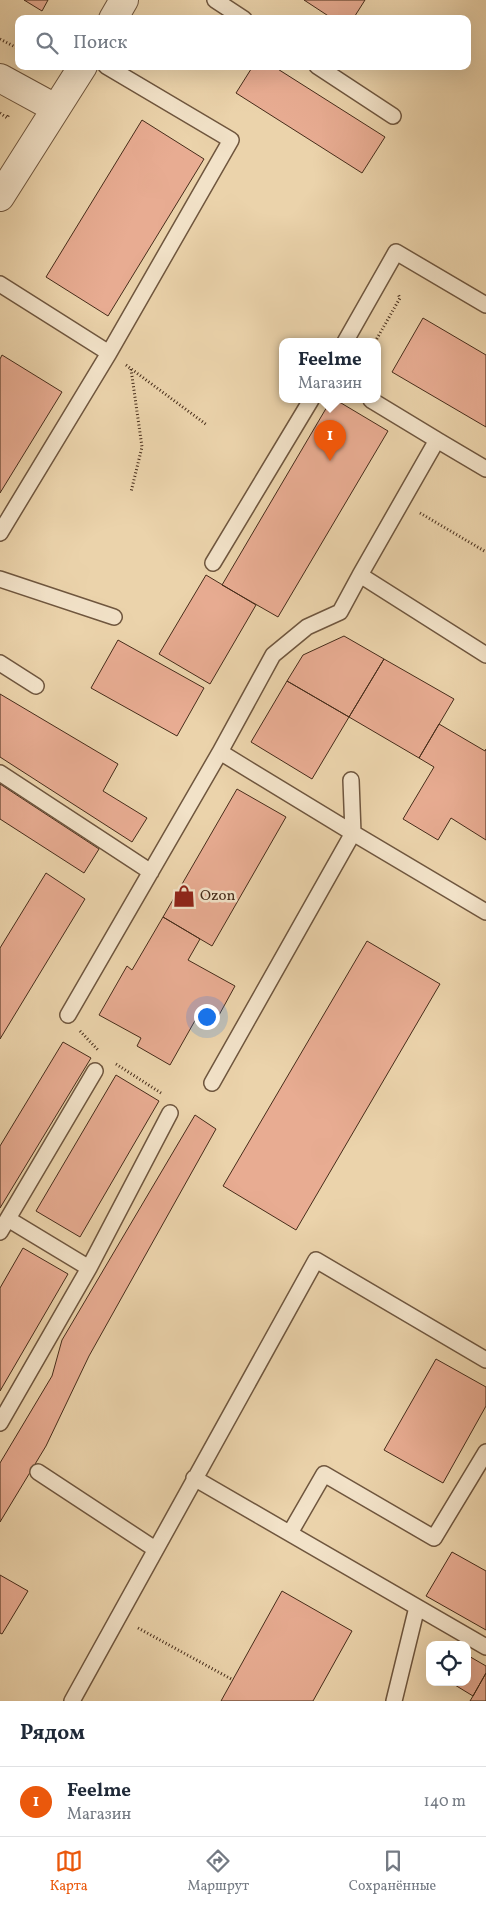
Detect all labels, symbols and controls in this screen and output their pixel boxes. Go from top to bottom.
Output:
search box [15,15,471,70]
icon: search [33,29,61,57]
text: Поиск [73,30,127,56]
popup [279,338,381,403]
text: Feelme [298,347,362,373]
text: Магазин [298,373,362,395]
pin: 1 [314,420,346,461]
shop icon: Ozon [171,883,197,909]
place label: Ozon [200,886,235,907]
your location [194,1004,220,1030]
map controls [426,1641,471,1686]
button: locate [426,1641,471,1686]
text: Рядом [20,1719,85,1748]
text: Feelme [67,1778,131,1804]
text: 1 [33,1791,39,1813]
text: 140 m [424,1791,466,1813]
text: Магазин [67,1804,131,1826]
tab: Карта [50,1847,88,1896]
tab: Маршрут [187,1847,249,1896]
tab: Сохранённые [349,1847,436,1896]

